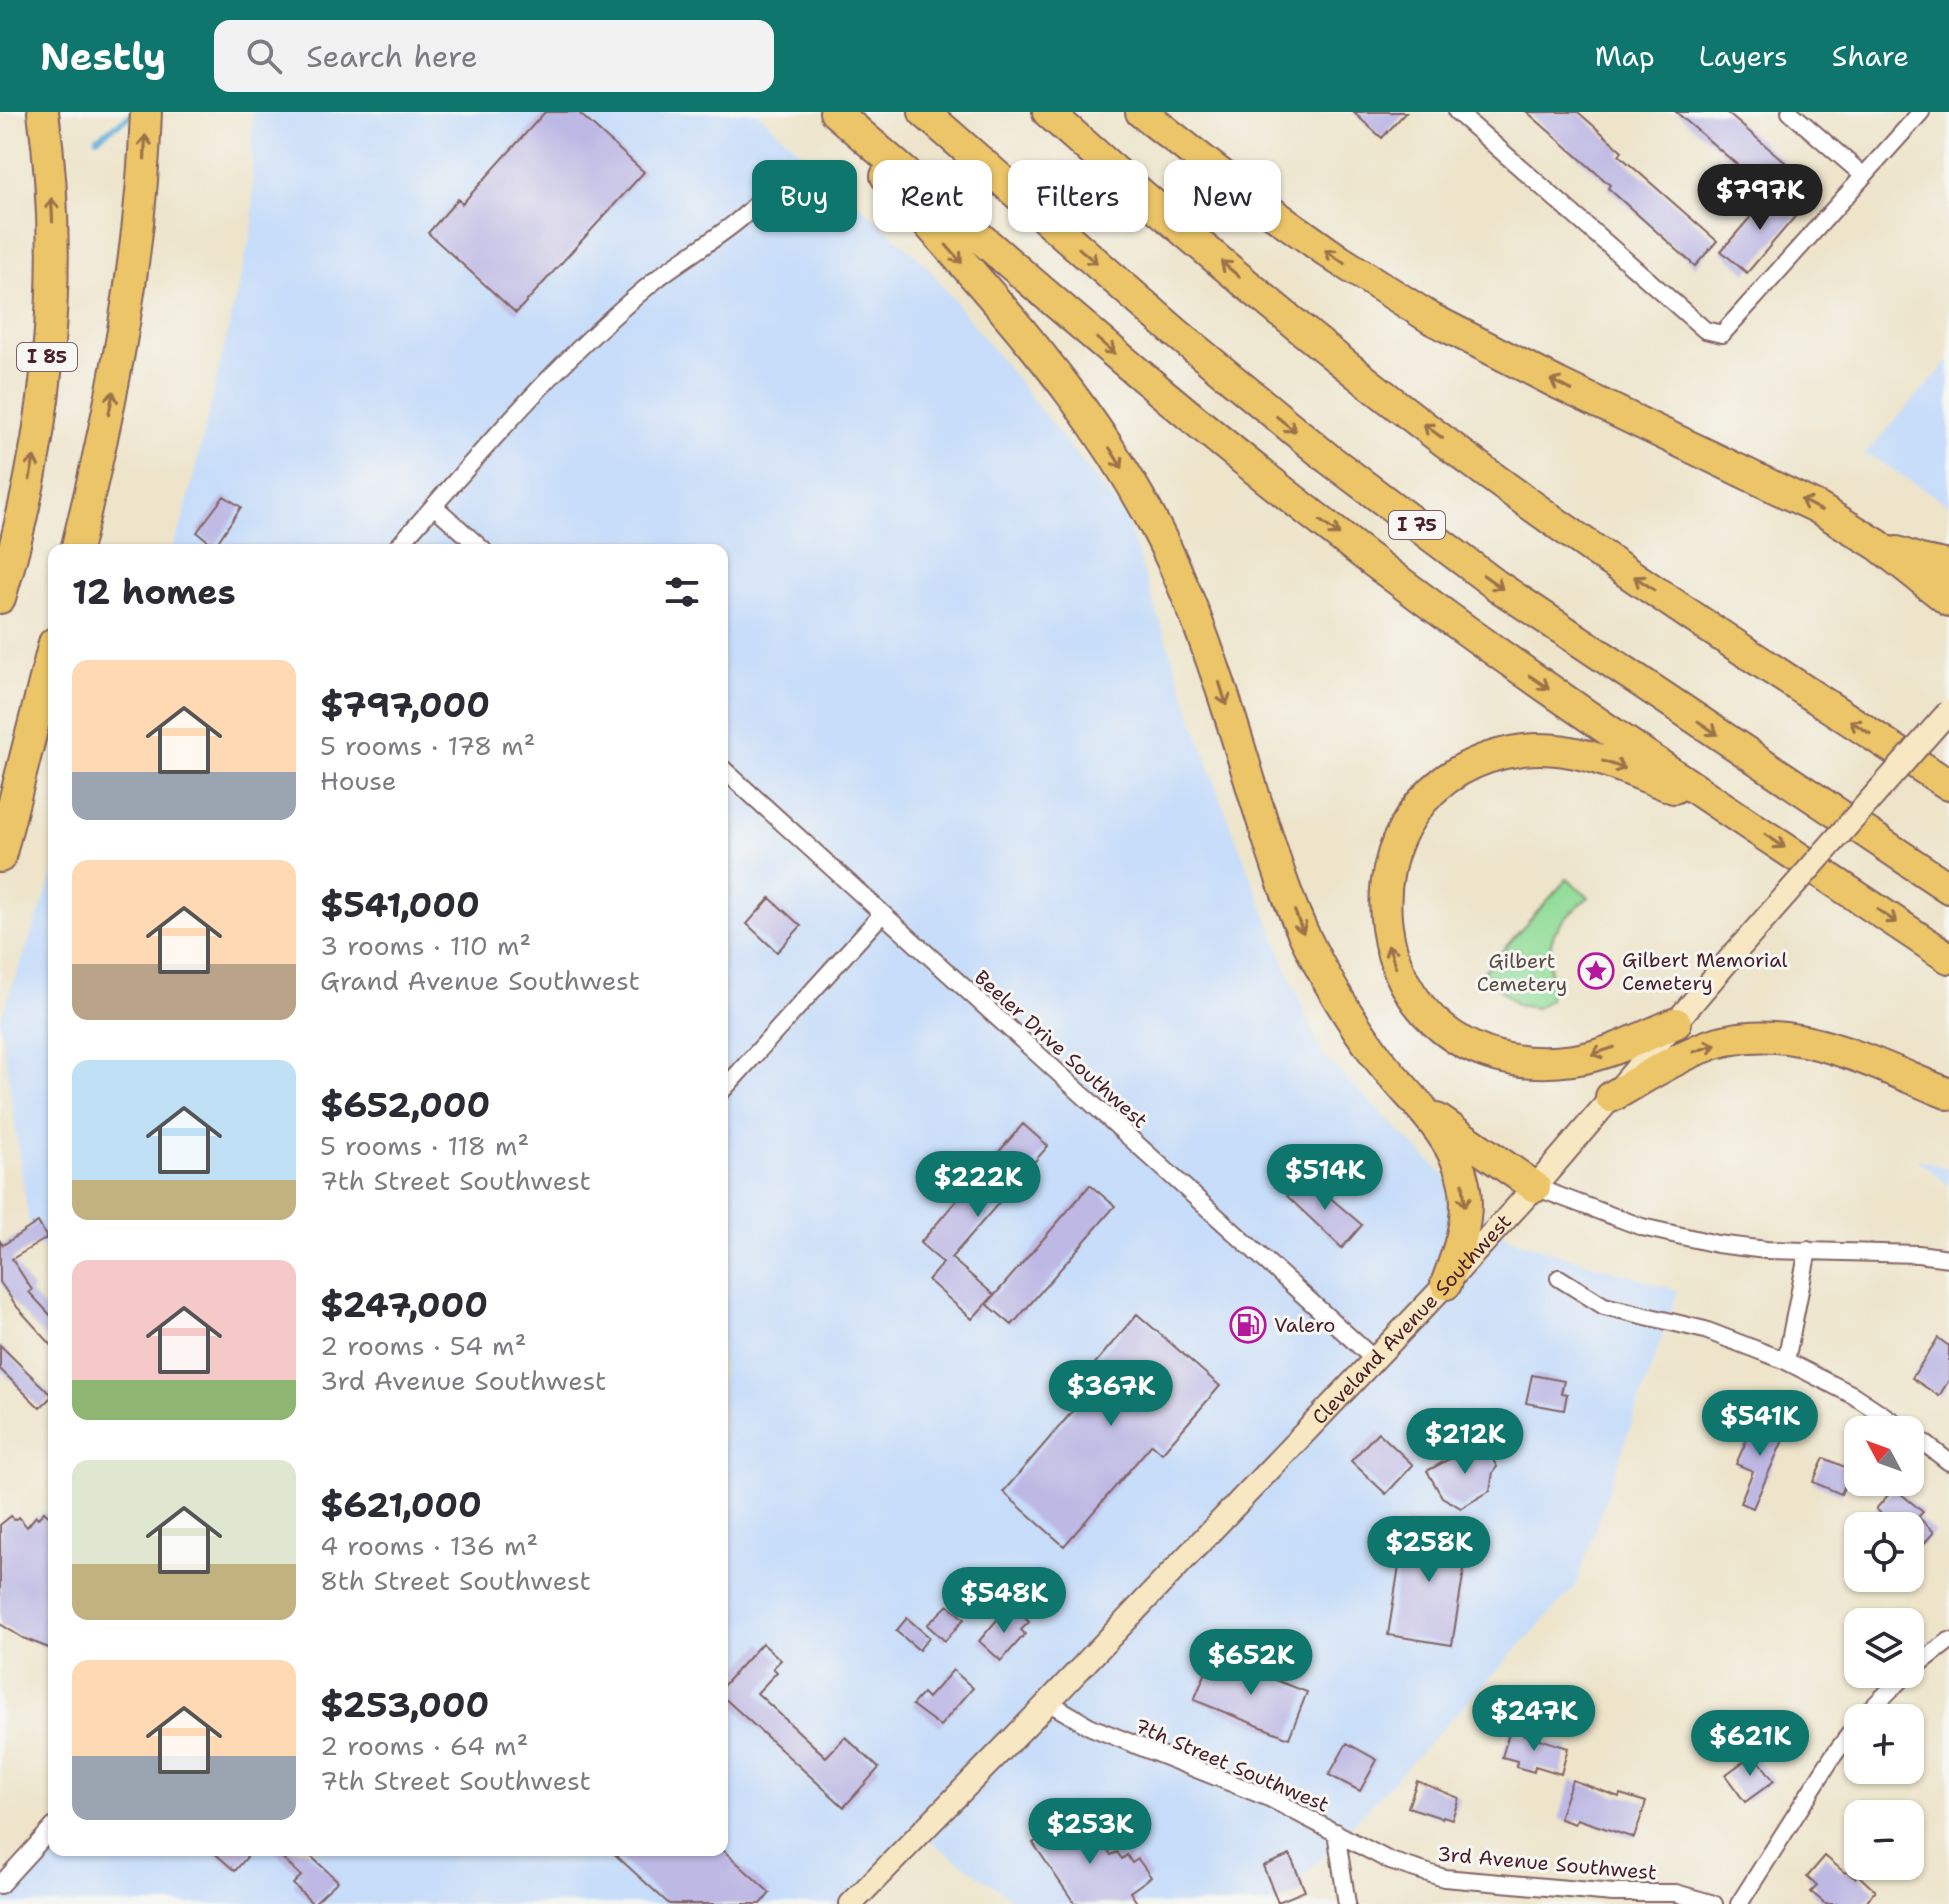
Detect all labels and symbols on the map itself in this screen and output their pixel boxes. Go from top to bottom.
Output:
one-way arrow [138,134,153,161]
pin: $797K [1704,164,1816,232]
one-way arrow [44,197,59,224]
one-way arrow [945,244,963,264]
one-way arrow [1077,247,1097,265]
one-way arrow [1325,249,1347,265]
one-way arrow [1220,260,1240,278]
one-way arrow [1095,337,1116,355]
road number: I 85 [17,343,77,371]
one-way arrow [1550,377,1574,392]
one-way arrow [104,390,119,416]
one-way arrow [1275,416,1296,433]
one-way arrow [1423,422,1444,440]
one-way arrow [1108,446,1124,469]
one-way arrow [26,456,41,482]
one-way arrow [1800,496,1823,512]
road number: I 75 [1389,511,1445,539]
one-way arrow [1318,519,1340,536]
one-way arrow [1481,574,1503,590]
one-way arrow [1633,574,1656,590]
one-way arrow [1528,673,1550,690]
one-way arrow [1216,680,1231,706]
one-way arrow [1850,718,1872,735]
one-way arrow [1696,720,1718,736]
one-way arrow [1602,759,1627,774]
one-way arrow [1764,833,1786,849]
one-way arrow [1875,908,1897,924]
one-way arrow [1293,909,1307,934]
one-way arrow [1384,944,1399,969]
place label: Gilbert Memorial Cemetery [1622,947,1788,996]
park label: Gilbert Cemetery [1477,948,1567,997]
place icon: Gilbert Memorial Cemetery [1577,952,1615,990]
street label: Beeler Drive Southwest [969,964,1153,1134]
one-way arrow [1692,1040,1716,1054]
one-way arrow [1591,1045,1616,1060]
pin: $514K [1269,1144,1381,1212]
pin: $222K [922,1151,1034,1219]
one-way arrow [1457,1181,1472,1208]
street label: Cleveland Avenue Southwest [1306,1209,1517,1430]
fuel station icon: Valero [1229,1306,1267,1344]
place label: Valero [1274,1312,1335,1338]
pin: $367K [1055,1360,1167,1428]
pin: $541K [1704,1390,1816,1458]
pin: $212K [1409,1408,1521,1476]
north arrow [1844,1416,1924,1496]
pin: $258K [1373,1516,1485,1584]
pin: $548K [948,1567,1060,1635]
pin: $652K [1195,1629,1307,1697]
pin: $247K [1478,1685,1590,1753]
pin: $621K [1694,1710,1806,1778]
street label: 7th Street Southwest [1131,1712,1333,1818]
pin: $253K [1034,1798,1146,1866]
street label: 3rd Avenue Southwest [1436,1840,1658,1886]

